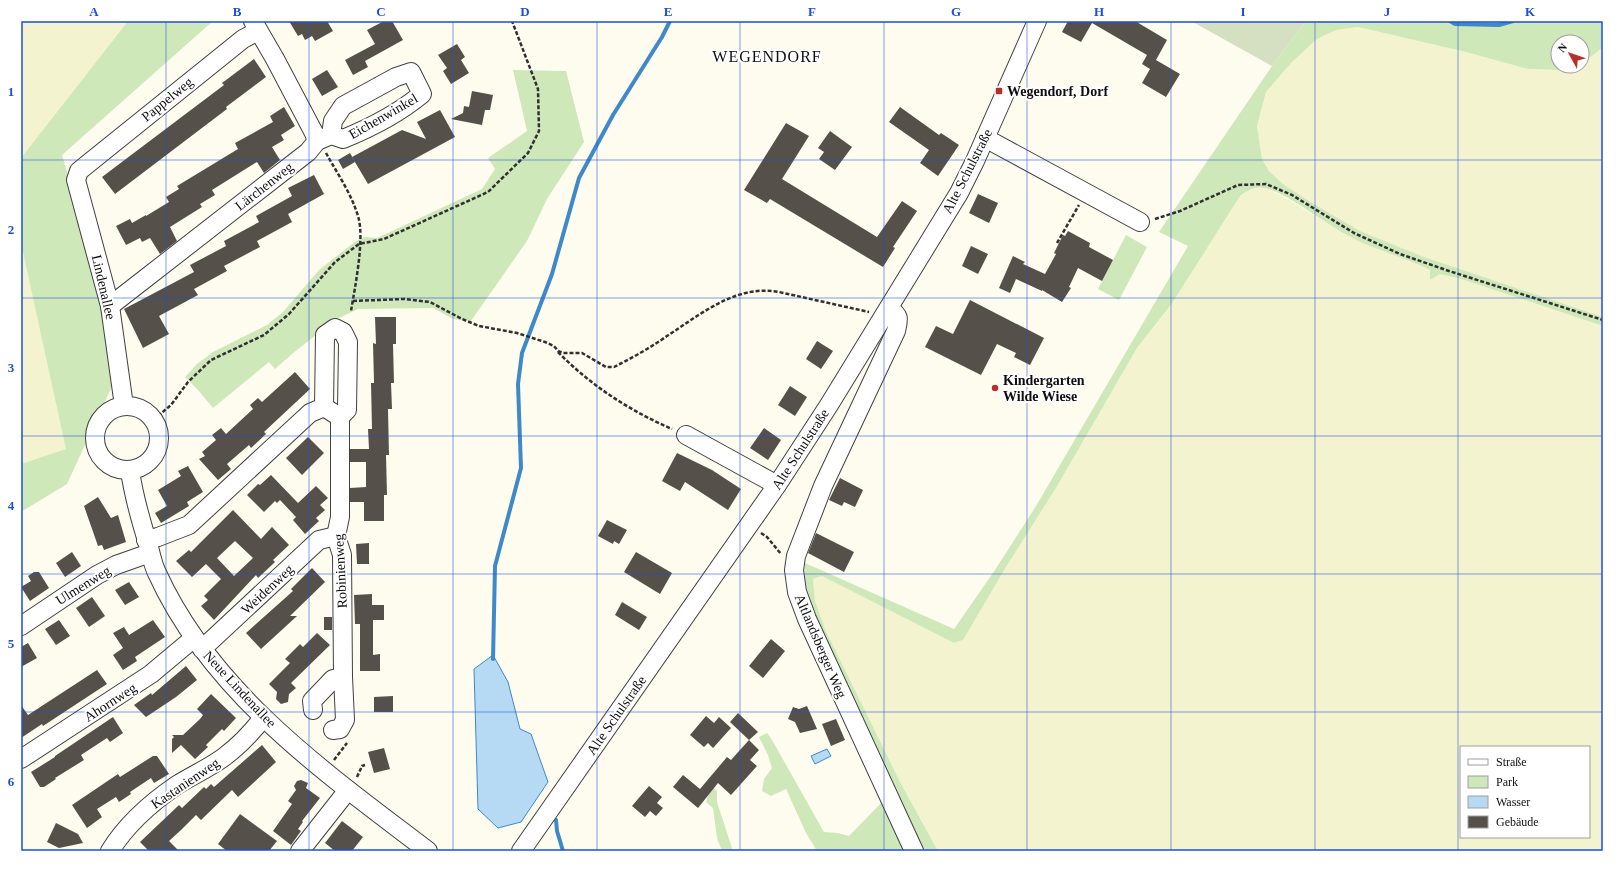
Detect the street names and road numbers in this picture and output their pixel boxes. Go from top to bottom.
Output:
street label: Pappelweg [139,74,196,125]
street label: Eichenwinkel [346,91,420,142]
street label: Alte Schulstraße [940,126,995,216]
street label: Lärchenweg [232,159,296,214]
street label: Lindenallee [89,253,118,321]
street label: Alte Schulstraße [769,406,832,492]
street label: Robinienweg [331,533,350,609]
street label: Weidenweg [238,561,296,617]
street label: Ulmenweg [53,563,113,608]
street label: Altlandsberger Weg [792,592,849,700]
street label: Neue Lindenallee [200,648,279,731]
street label: Alte Schulstraße [584,673,649,758]
street label: Ahornweg [81,680,139,725]
street label: Kastanienweg [148,755,222,812]

